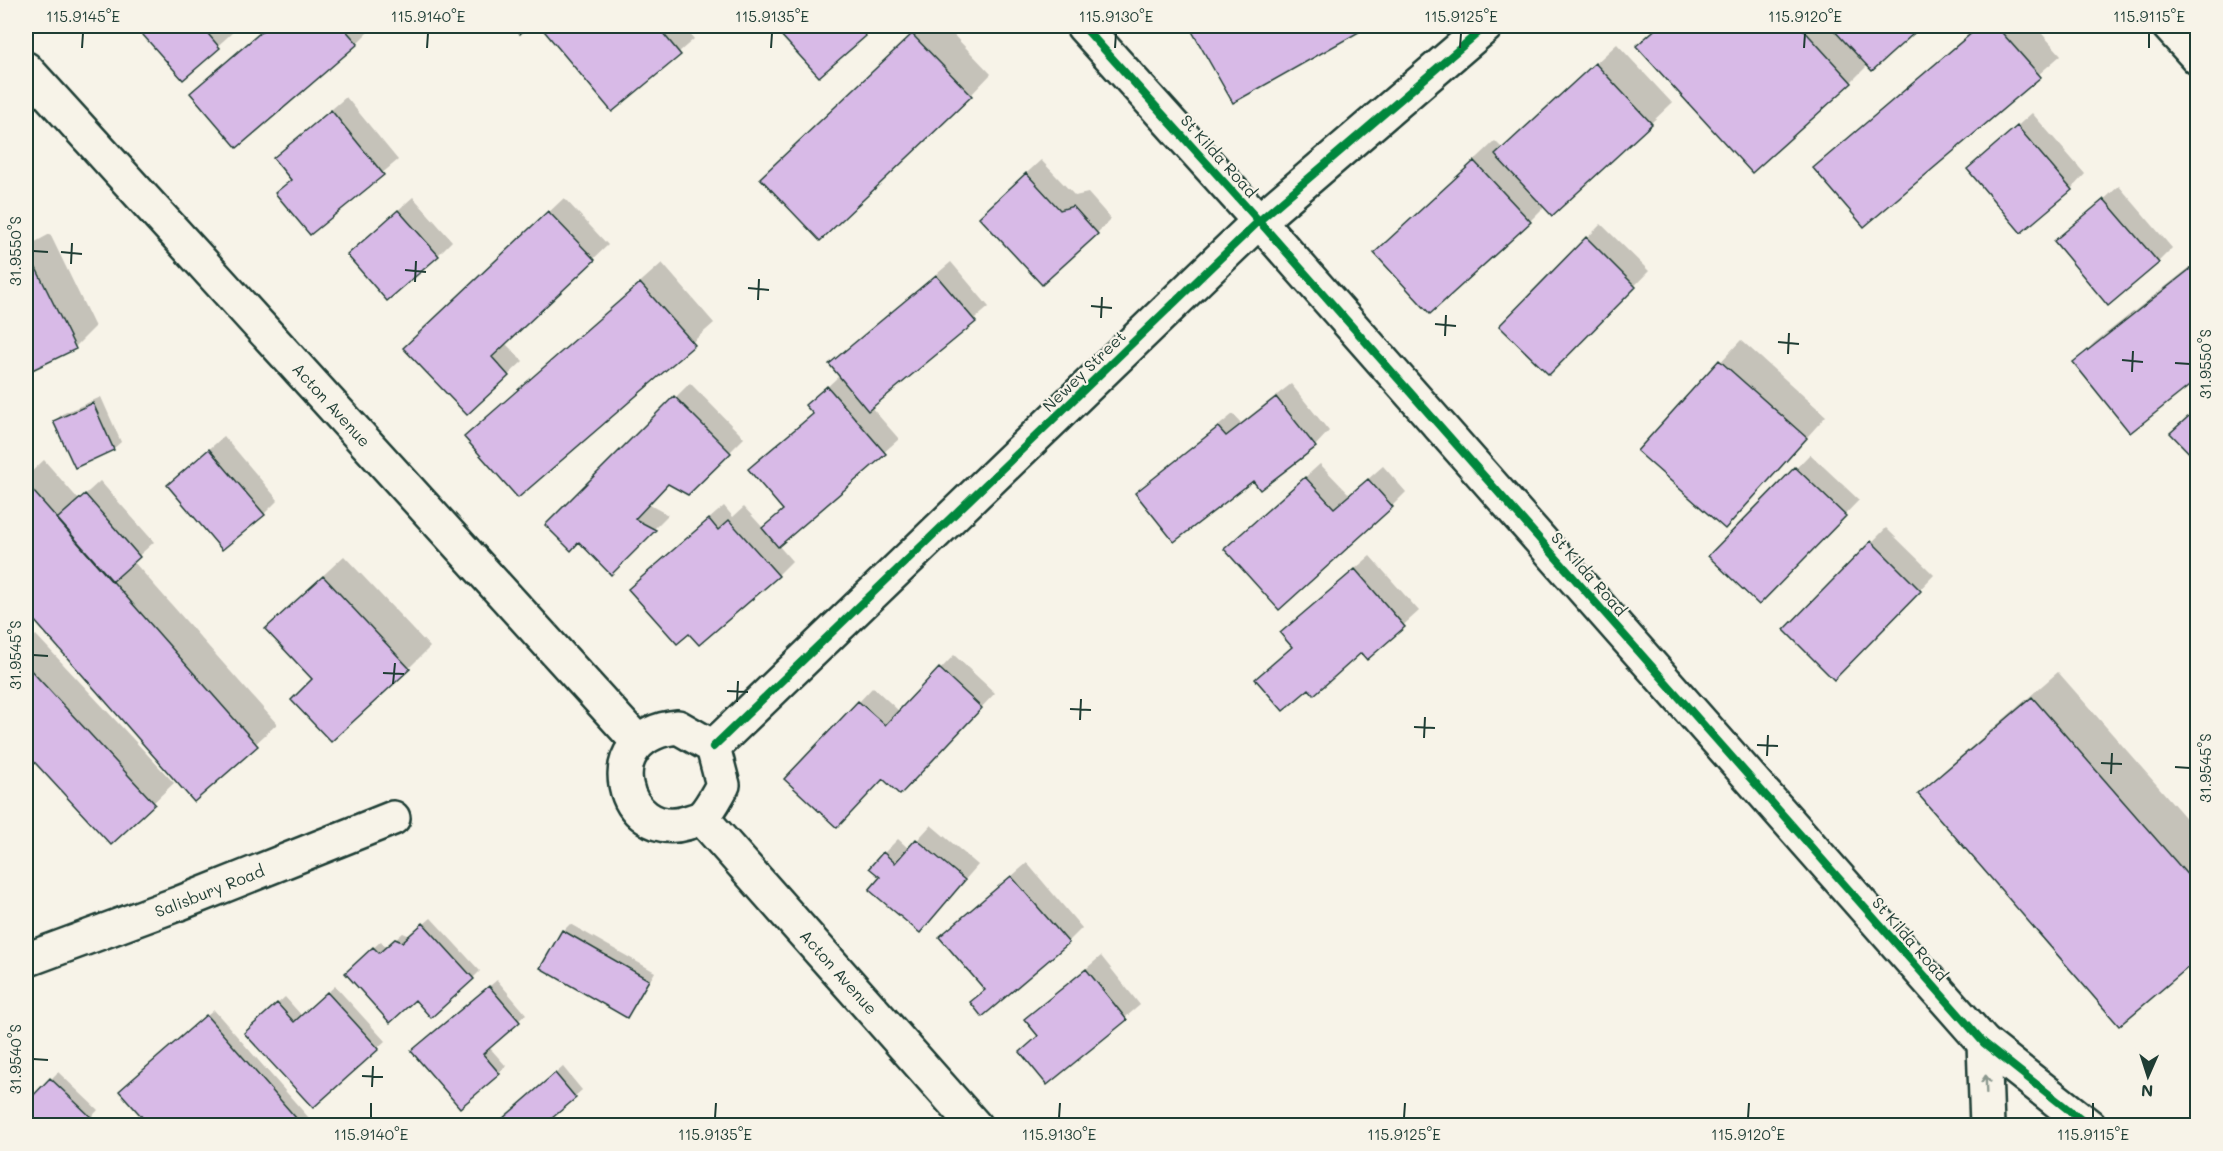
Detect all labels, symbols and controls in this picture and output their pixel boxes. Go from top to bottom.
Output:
text: 115.9145°E [46,6,120,26]
text: 115.9140°E [391,6,466,26]
text: 115.9135°E [735,6,809,26]
text: 115.9130°E [1079,6,1154,26]
text: 115.9125°E [1424,6,1498,26]
text: 115.9120°E [1768,6,1842,26]
text: 115.9115°E [2113,6,2185,26]
street label: St Kilda Road [1176,110,1262,202]
text: 31.9550°S [5,216,25,286]
street label: Newey Street [1037,325,1130,416]
text: 31.9550°S [2195,329,2215,399]
street label: Acton Avenue [288,358,375,451]
street label: St Kilda Road [1547,527,1632,620]
text: 31.9545°S [5,620,25,690]
text: 31.9545°S [2195,733,2215,803]
street label: Salisbury Road [152,859,267,921]
street label: St Kilda Road [1868,892,1953,985]
street label: Acton Avenue [796,925,882,1019]
text: 31.9540°S [5,1024,25,1094]
north arrow [2118,1046,2178,1106]
one-way arrow [1980,1075,1991,1095]
text: N [2141,1081,2154,1102]
text: 115.9140°E [334,1124,409,1144]
text: 115.9135°E [678,1124,752,1144]
text: 115.9130°E [1022,1124,1097,1144]
text: 115.9125°E [1367,1124,1441,1144]
text: 115.9120°E [1711,1124,1785,1144]
text: 115.9115°E [2057,1124,2129,1144]

